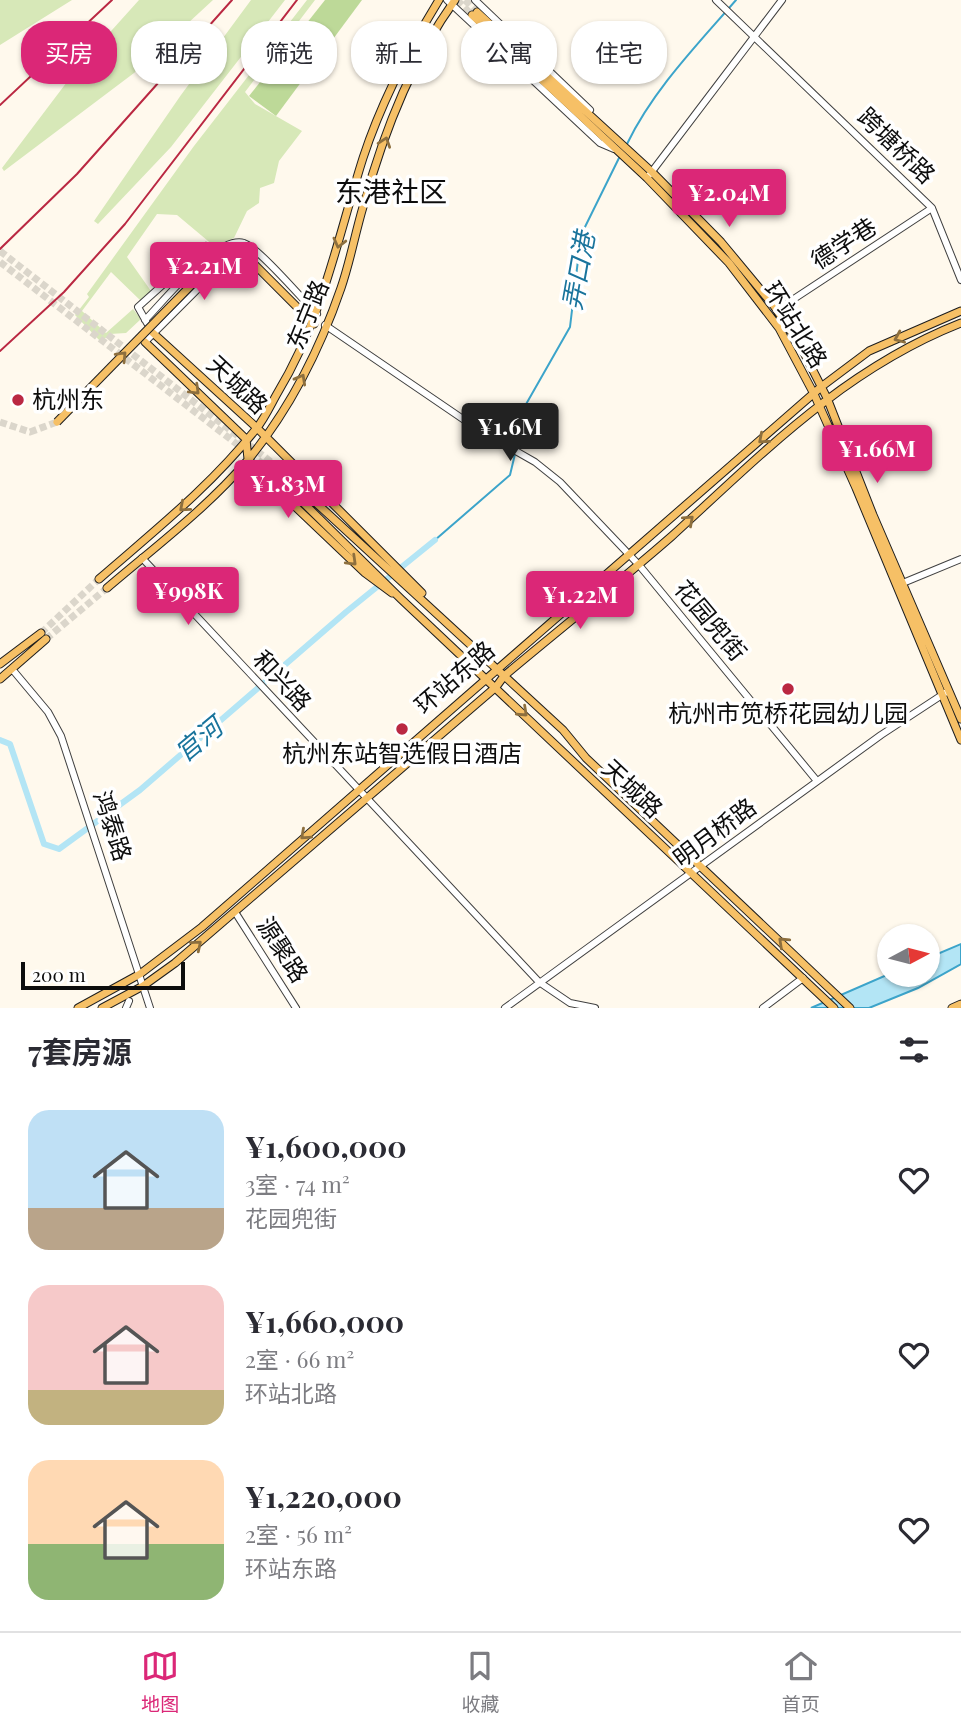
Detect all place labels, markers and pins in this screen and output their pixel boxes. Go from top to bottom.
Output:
pin: ¥2.04M [672,170,786,229]
pin: ¥2.21M [147,243,261,302]
place label: 杭州东 [32,382,104,414]
marker: 杭州东 [10,392,26,408]
pin: ¥1.6M [461,404,559,463]
pin: ¥1.66M [820,426,934,485]
pin: ¥1.83M [231,461,345,520]
pin: ¥998K [139,568,237,627]
pin: ¥1.22M [523,572,637,631]
marker: 杭州市笕桥花园幼儿园 [780,681,796,697]
place label: 杭州市笕桥花园幼儿园 [668,696,908,728]
marker: 杭州东站智选假日酒店 [394,721,410,737]
place label: 杭州东站智选假日酒店 [282,736,522,768]

